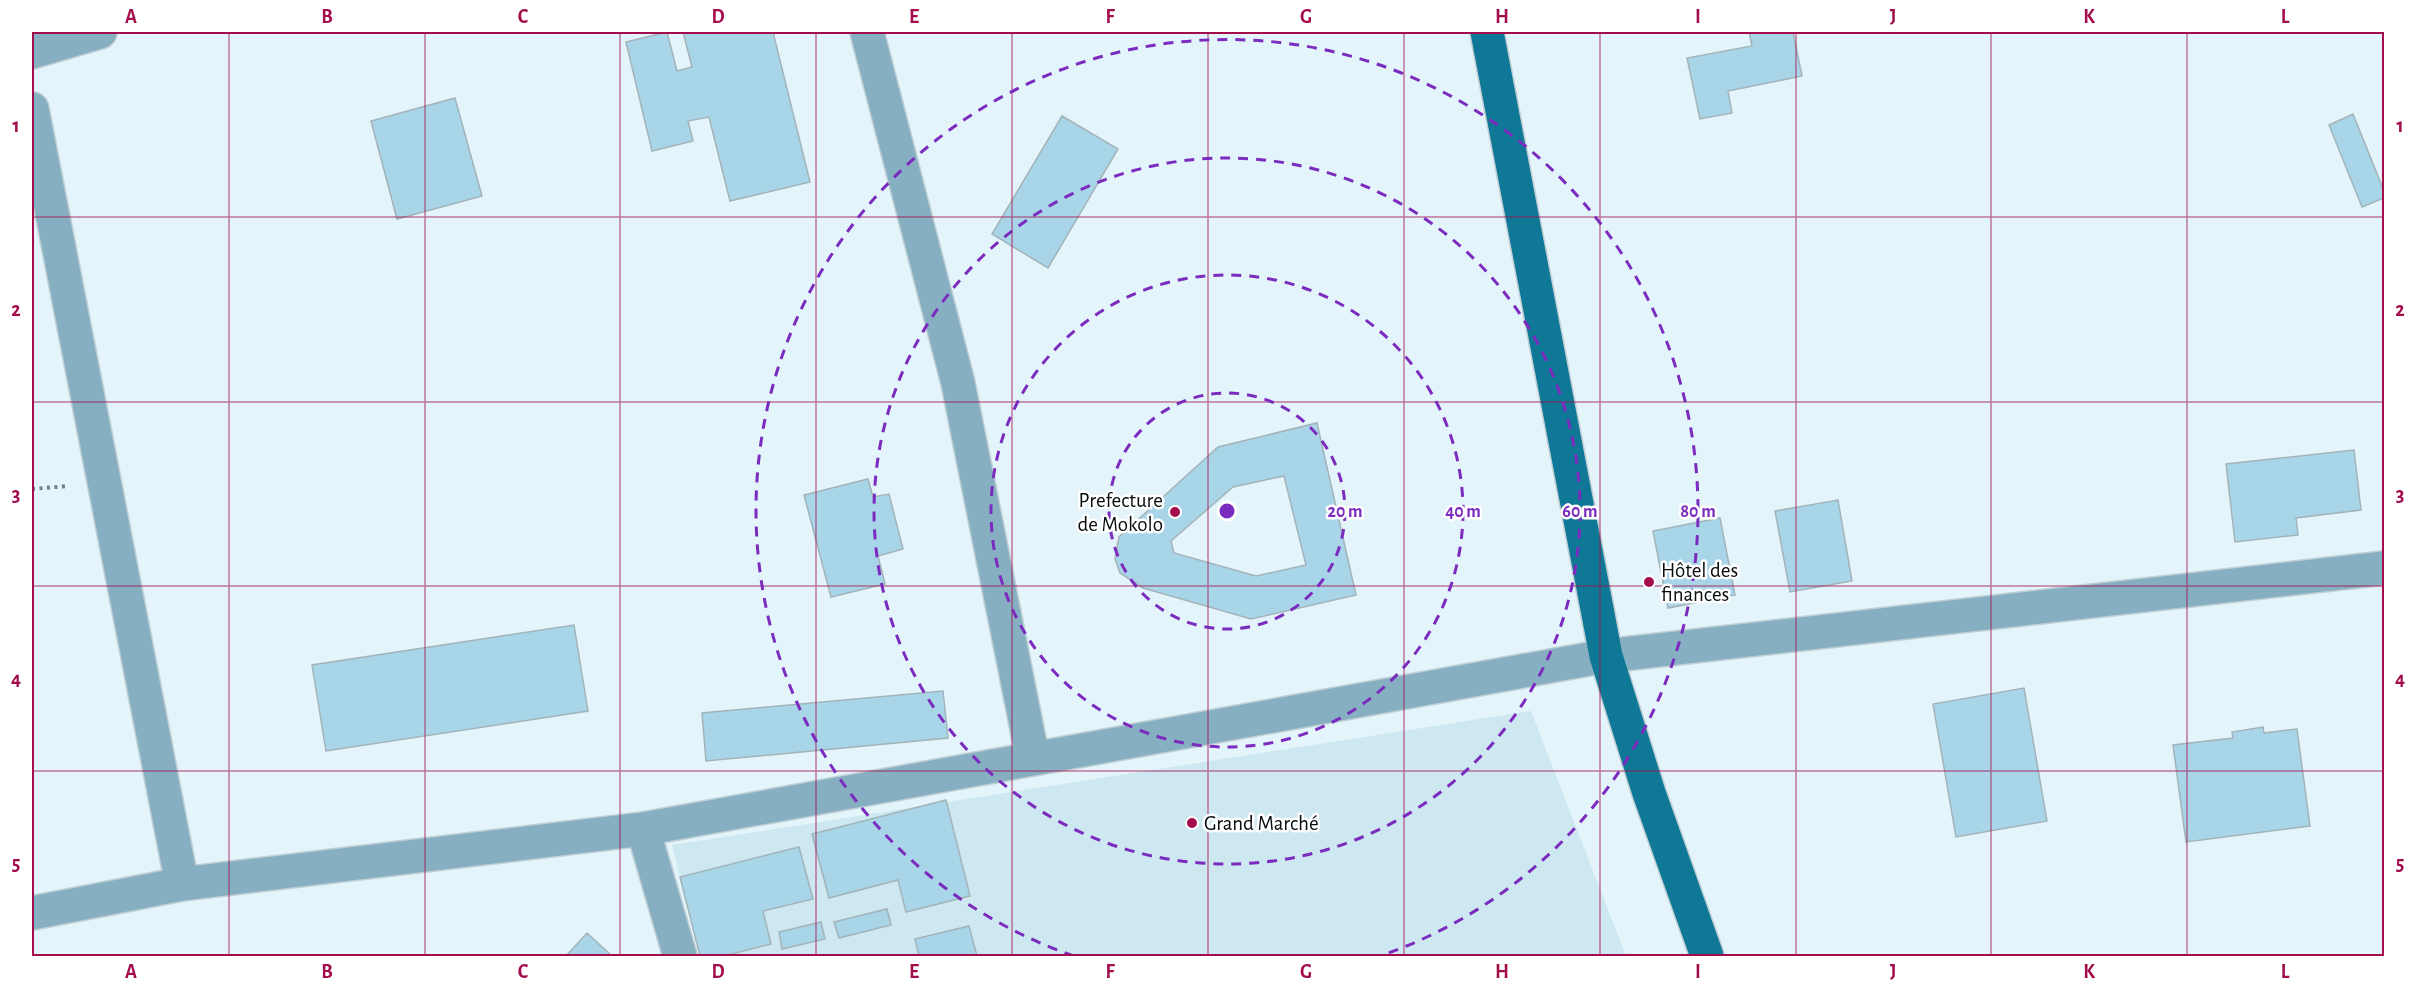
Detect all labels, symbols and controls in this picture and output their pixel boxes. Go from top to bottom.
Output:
text: A [125,7,137,27]
text: B [321,7,333,27]
text: C [518,7,529,27]
text: D [711,7,725,27]
text: E [909,7,919,27]
text: F [1105,7,1115,27]
text: G [1300,7,1312,27]
text: H [1495,7,1509,27]
text: I [1695,7,1701,27]
text: J [1890,7,1896,27]
text: K [2083,7,2095,27]
text: L [2281,7,2290,27]
text: 1 [12,116,20,136]
text: 1 [2396,116,2404,136]
text: 2 [11,300,21,320]
text: 2 [2395,300,2405,320]
text: 3 [12,485,20,505]
text: 3 [2396,485,2404,505]
place label: Prefecture de Mokolo [1077,490,1163,535]
centre of rings [1217,501,1237,521]
text: 20 m [1327,503,1363,521]
text: 40 m [1445,503,1481,521]
text: 60 m [1562,503,1598,521]
text: 80 m [1680,503,1716,521]
marker: Prefecture de Mokolo [1168,505,1182,519]
place label: Hôtel des finances [1661,560,1738,605]
marker: Hôtel des finances [1642,575,1656,589]
text: 4 [11,669,21,689]
text: 4 [2395,669,2405,689]
place label: Grand Marché [1204,813,1319,834]
marker: Grand Marché [1185,816,1199,830]
text: 5 [12,854,20,874]
text: 5 [2396,854,2404,874]
text: A [125,962,137,982]
text: B [321,962,333,982]
text: C [518,962,529,982]
text: D [711,962,725,982]
text: E [909,962,919,982]
text: F [1105,962,1115,982]
text: G [1300,962,1312,982]
text: H [1495,962,1509,982]
text: I [1695,962,1701,982]
text: J [1890,962,1896,982]
text: K [2083,962,2095,982]
text: L [2281,962,2290,982]

